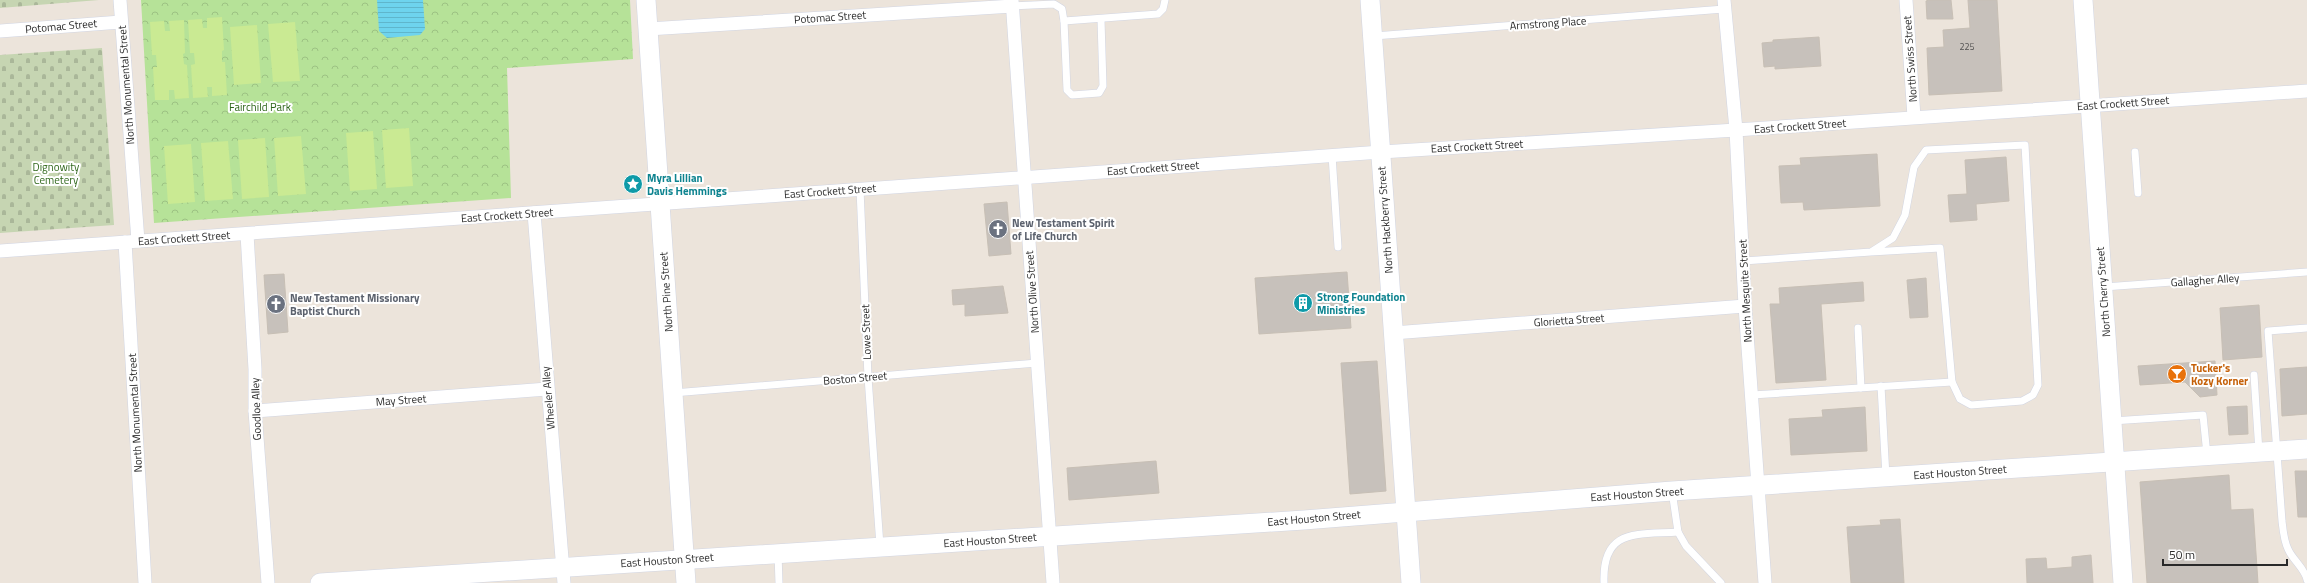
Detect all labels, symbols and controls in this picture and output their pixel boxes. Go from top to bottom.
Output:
street label: Potomac Street [793,6,867,27]
street label: Armstrong Place [1509,12,1587,34]
street label: Potomac Street [24,15,98,37]
street label: North Swiss Street [1899,15,1921,103]
street label: North Monumental Street [114,25,138,145]
house number: 225 [1959,40,1975,53]
street label: East Crockett Street [2076,92,2170,114]
park label: Fairchild Park [229,99,292,115]
street label: East Crockett Street [1753,115,1847,137]
street label: East Crockett Street [1430,136,1524,156]
street label: East Crockett Street [1106,157,1200,179]
park label: Dignowity Cemetery [33,159,80,188]
street label: North Hackberry Street [1373,166,1397,274]
place label: Myra Lillian Davis Hemmings [647,170,727,199]
place icon: Myra Lillian Davis Hemmings [622,173,644,195]
street label: East Crockett Street [783,180,877,202]
street label: East Crockett Street [460,204,554,226]
place label: New Testament Spirit of Life Church [1012,215,1115,244]
church icon: New Testament Spirit of Life Church [987,218,1009,240]
street label: East Crockett Street [137,227,231,249]
street label: North Mesquite Street [1734,239,1756,343]
street label: North Cherry Street [2092,246,2114,338]
street label: North Olive Street [1021,250,1043,334]
street label: North Pine Street [655,251,677,333]
street label: Gallagher Alley [2170,270,2240,290]
place label: Strong Foundation Ministries [1317,289,1405,318]
place label: New Testament Missionary Baptist Church [290,290,420,319]
building icon: Strong Foundation Ministries [1292,292,1314,314]
church icon: New Testament Missionary Baptist Church [265,293,287,315]
street label: Lowe Street [857,304,875,360]
street label: Glorietta Street [1533,310,1605,330]
street label: North Monumental Street [124,353,146,473]
place label: Tucker's Kozy Korner [2191,360,2248,389]
bar icon: Tucker's Kozy Korner [2166,363,2188,385]
street label: Wheeler Alley [537,365,559,430]
street label: Boston Street [822,367,888,389]
street label: Goodloe Alley [247,377,265,441]
street label: May Street [375,390,427,410]
street label: East Houston Street [1913,461,2007,483]
street label: East Houston Street [1590,483,1684,505]
street label: East Houston Street [1267,506,1361,530]
street label: East Houston Street [943,529,1037,551]
scale bar [2163,541,2287,567]
text: 50 m [2169,545,2195,564]
street label: East Houston Street [620,549,714,571]

